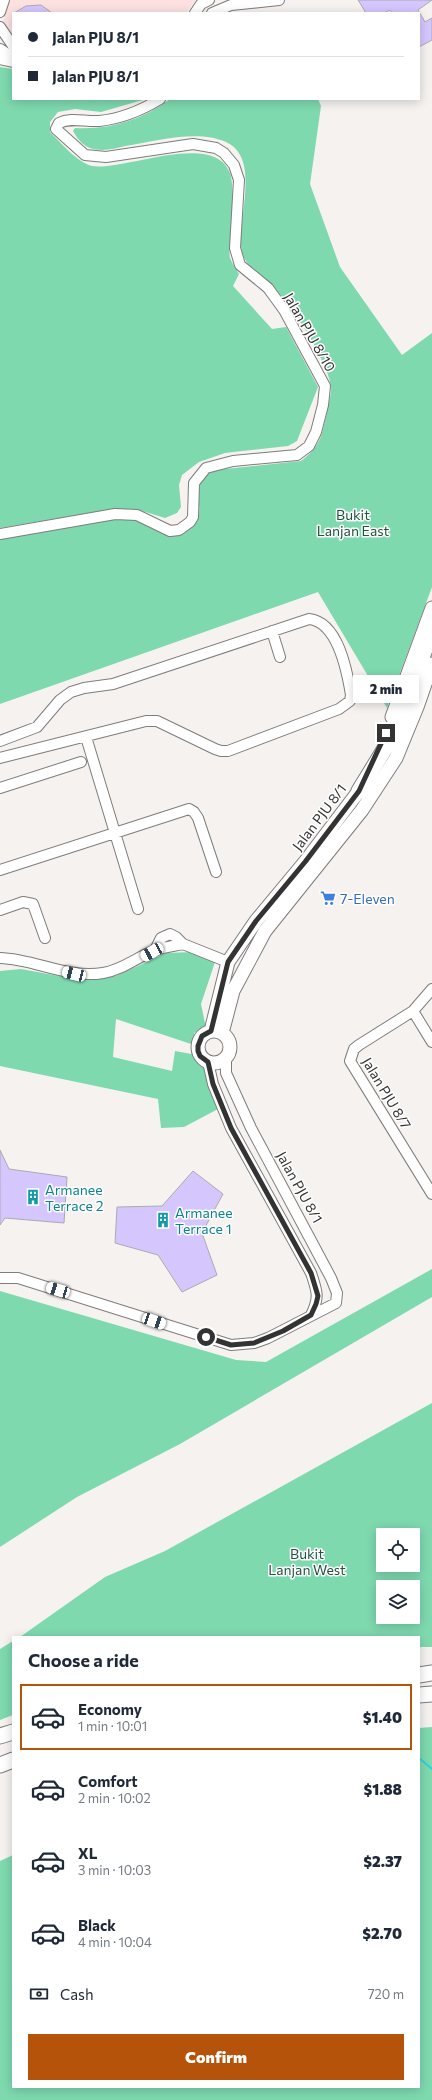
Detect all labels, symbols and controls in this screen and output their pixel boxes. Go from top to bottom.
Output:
text: Jalan PJU 8/1 [52,28,139,46]
text: Jalan PJU 8/1 [52,67,139,85]
street label: Jalan PJU 8/10 [281,290,339,374]
park label: Bukit Lanjan East [317,506,390,539]
callout: 2 min [353,675,419,703]
text: 2 min [370,681,402,697]
route end [377,724,395,742]
street label: Jalan PJU 8/1 [288,780,350,854]
supermarket icon: 7-Eleven [319,889,337,907]
place label: 7-Eleven [340,890,395,907]
car [139,941,165,963]
car [61,965,87,983]
street label: Jalan PJU 8/7 [359,1054,415,1132]
street label: Jalan PJU 8/1 [273,1148,327,1226]
place label: Armanee Terrace 2 [45,1181,104,1214]
building icon: Armanee Terrace 2 [24,1188,42,1206]
place label: Armanee Terrace 1 [175,1204,233,1237]
building icon: Armanee Terrace 1 [154,1211,172,1229]
car [45,1281,71,1299]
car [141,1311,167,1331]
route start [197,1328,215,1346]
map controls [376,1528,420,1624]
button: locate [376,1528,420,1572]
park label: Bukit Lanjan West [268,1545,346,1578]
button: layers [376,1580,420,1624]
text: Choose a ride [28,1649,139,1671]
icon: car [30,1699,66,1735]
text: Economy [78,1700,142,1718]
text: $1.40 [363,1708,402,1726]
text: 1 min · 10:01 [78,1718,147,1734]
icon: car [30,1771,66,1807]
text: Comfort [78,1772,138,1790]
text: $1.88 [364,1780,402,1798]
text: 2 min · 10:02 [78,1790,151,1806]
icon: car [30,1843,66,1879]
text: XL [78,1844,97,1862]
text: $2.37 [363,1852,402,1870]
text: 3 min · 10:03 [78,1862,151,1878]
icon: car [30,1915,66,1951]
text: Black [78,1916,116,1934]
text: $2.70 [362,1924,402,1942]
text: 4 min · 10:04 [78,1934,152,1950]
icon: cash [28,1983,50,2005]
text: Cash [60,1985,94,2003]
text: 720 m [368,1986,404,2002]
button: Confirm [28,2034,404,2080]

